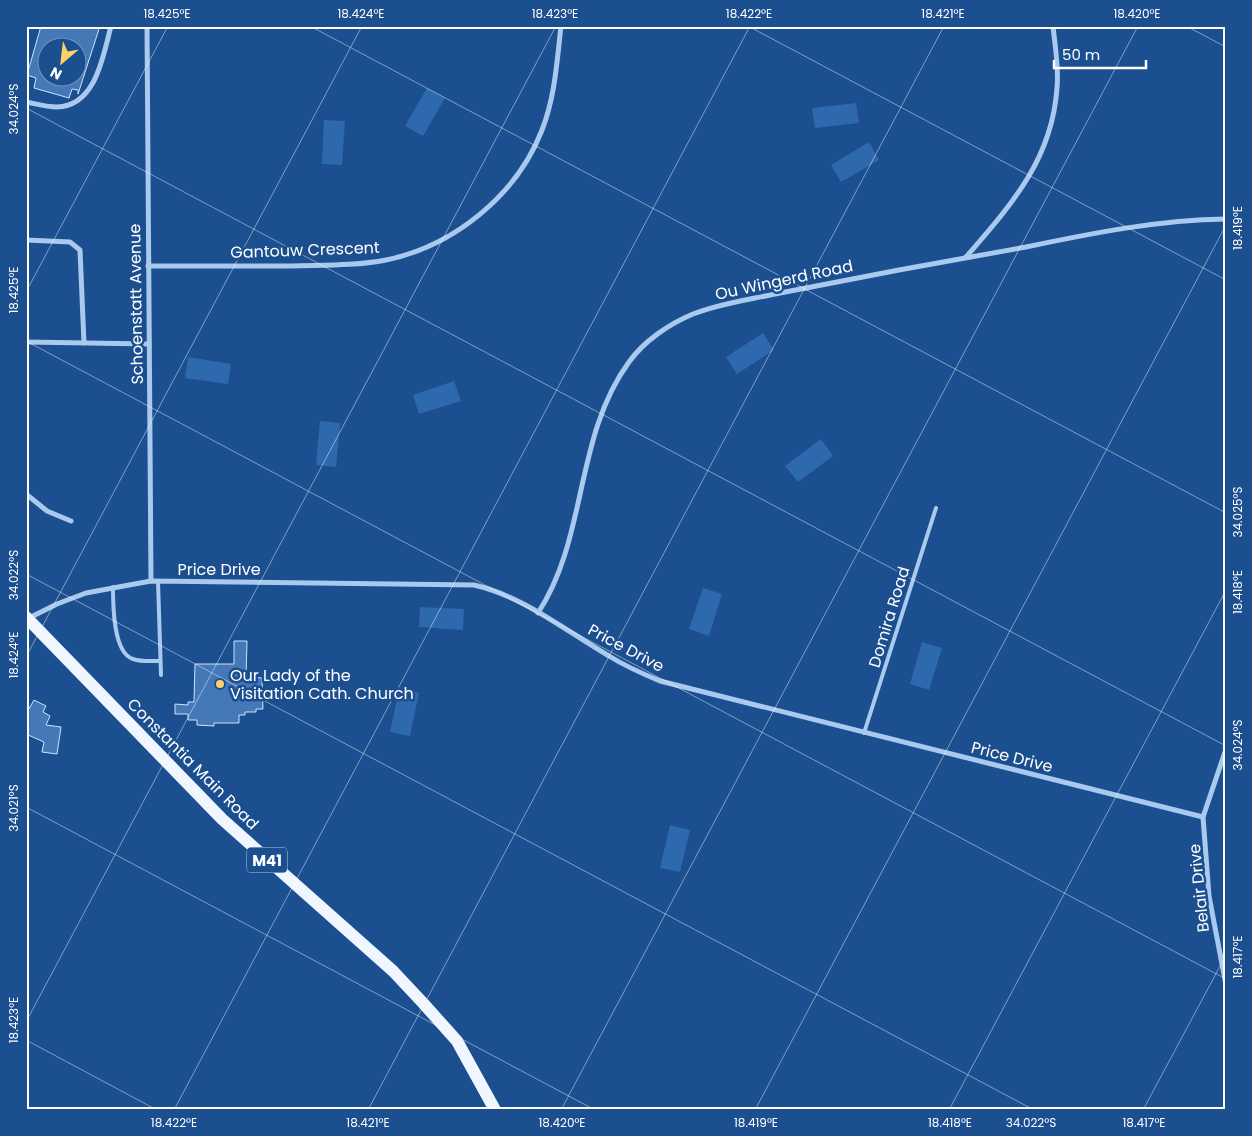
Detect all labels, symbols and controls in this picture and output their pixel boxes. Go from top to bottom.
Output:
text: 18.425°E [144,5,191,22]
text: 18.424°E [337,5,385,22]
text: 18.423°E [532,5,578,22]
text: 18.422°E [726,5,772,22]
text: 18.421°E [921,5,965,22]
text: 18.420°E [1114,5,1161,22]
north arrow [38,38,88,88]
scale bar [1054,38,1147,70]
text: 50 m [1062,44,1100,65]
text: N [47,62,65,85]
text: 34.024°S [5,83,22,135]
text: 18.419°E [1229,206,1246,250]
street label: Schoenstatt Avenue [123,223,149,385]
street label: Gantouw Crescent [230,236,380,264]
street label: Ou Wingerd Road [713,254,855,306]
text: 18.425°E [5,267,22,314]
text: 34.025°S [1229,486,1246,538]
text: 34.022°S [5,550,22,600]
street label: Price Drive [177,558,261,581]
street label: Domira Road [863,564,915,670]
text: 18.418°E [1229,570,1246,614]
street label: Price Drive [584,618,668,678]
text: 18.424°E [5,631,22,679]
place label: Our Lady of the Visitation Cath. Church [230,664,414,705]
marker: Our Lady of the Visitation Cath. Church [214,678,226,690]
street label: Constantia Main Road [122,693,264,835]
text: 34.024°S [1229,719,1246,771]
street label: Price Drive [969,736,1055,778]
text: 34.021°S [5,784,22,832]
street label: Belair Drive [1183,843,1215,933]
road number: M41 [247,848,287,872]
text: 18.417°E [1229,936,1246,978]
text: 18.423°E [5,997,22,1043]
text: 18.422°E [151,1114,197,1131]
text: 18.421°E [346,1114,390,1131]
text: 18.420°E [539,1114,586,1131]
text: 18.419°E [734,1114,778,1131]
text: 18.418°E [928,1114,972,1131]
text: 34.022°S [1006,1114,1056,1131]
text: 18.417°E [1123,1114,1165,1131]

